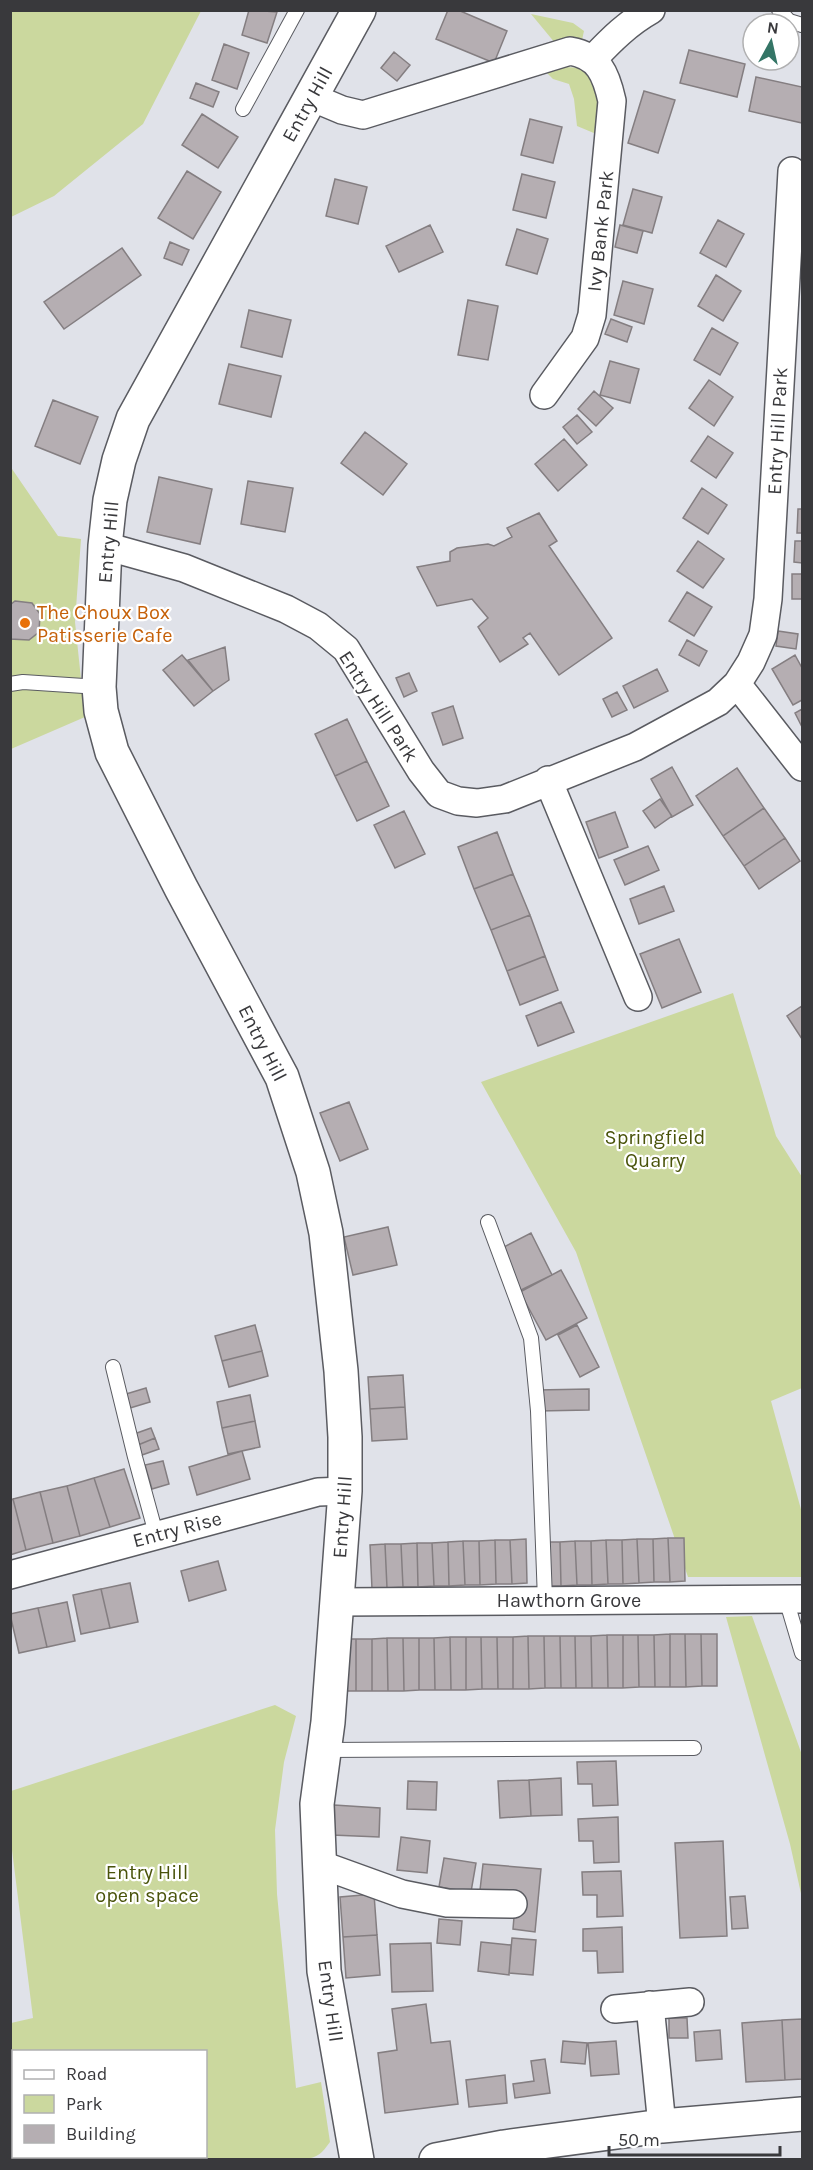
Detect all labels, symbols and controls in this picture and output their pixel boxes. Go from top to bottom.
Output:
north arrow [741,12,801,72]
text: N [766,17,780,38]
street label: Entry Hill [277,63,338,146]
street label: Ivy Bank Park [583,169,618,293]
street label: Entry Hill Park [763,367,792,496]
street label: Entry Hill [93,500,124,584]
place label: The Choux Box Patisserie Cafe [37,601,172,647]
marker: The Choux Box Patisserie Cafe [18,616,32,630]
street label: Entry Hill Park [334,646,423,766]
street label: Entry Hill [234,1001,292,1085]
park label: Springfield Quarry [605,1126,705,1172]
street label: Entry Hill [328,1475,357,1559]
street label: Entry Rise [130,1507,224,1552]
street label: Hawthorn Grove [497,1589,641,1612]
park label: Entry Hill open space [95,1861,199,1907]
street label: Entry Hill [313,1959,348,2044]
legend [12,2050,207,2158]
text: Road [66,2063,107,2085]
text: Park [66,2093,103,2115]
scale bar [609,2119,780,2157]
text: Building [66,2123,136,2145]
text: 50 m [618,2129,660,2151]

